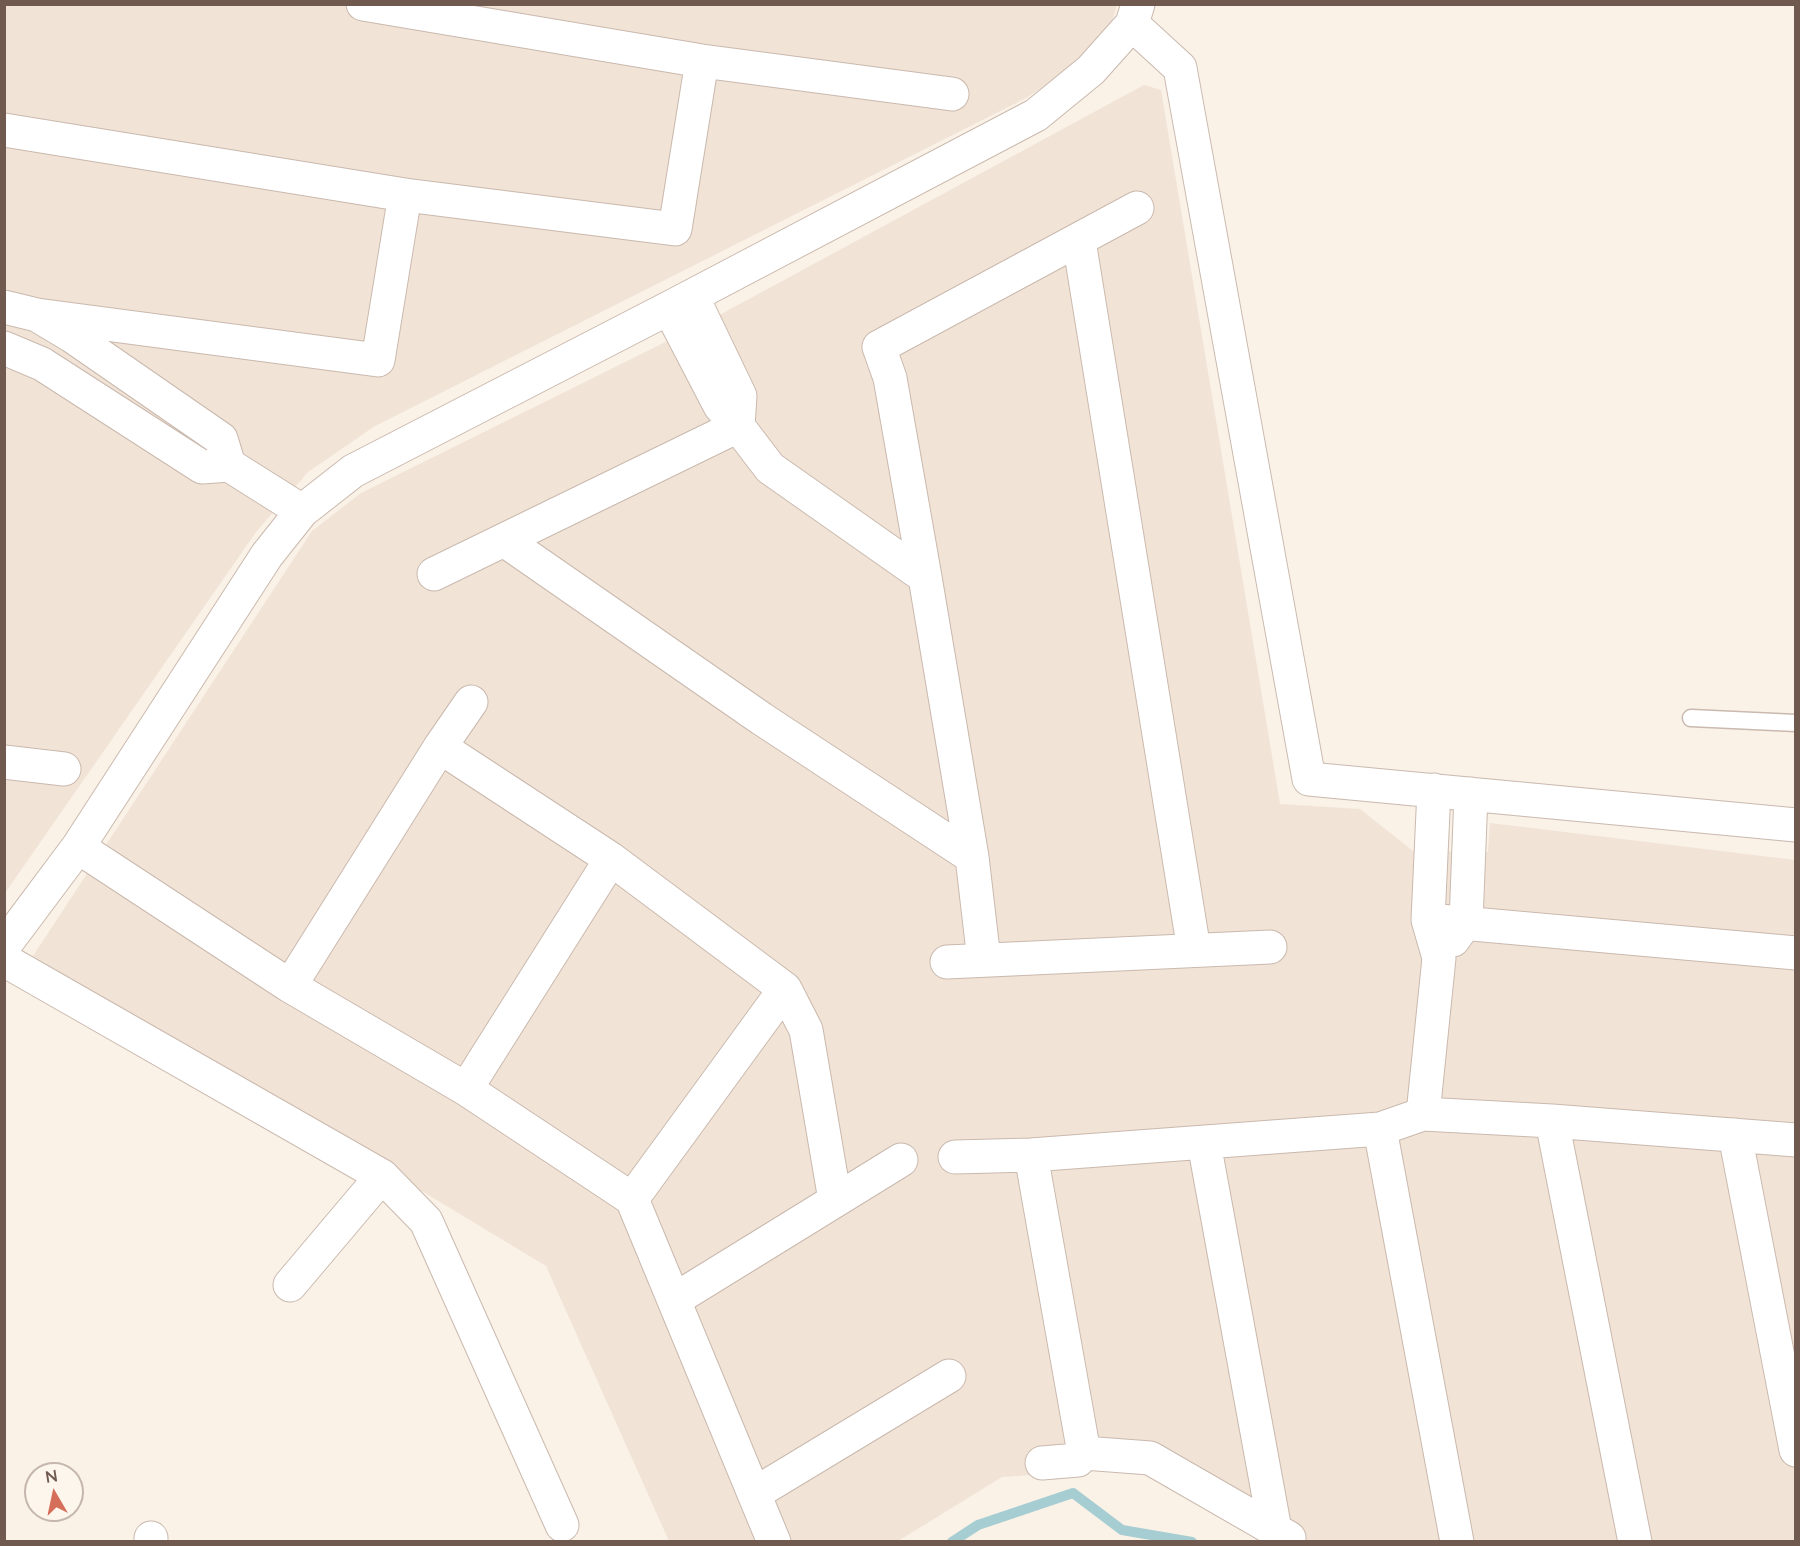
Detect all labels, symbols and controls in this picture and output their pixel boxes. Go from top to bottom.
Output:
north arrow [24,1462,84,1522]
text: N [44,1465,59,1486]

